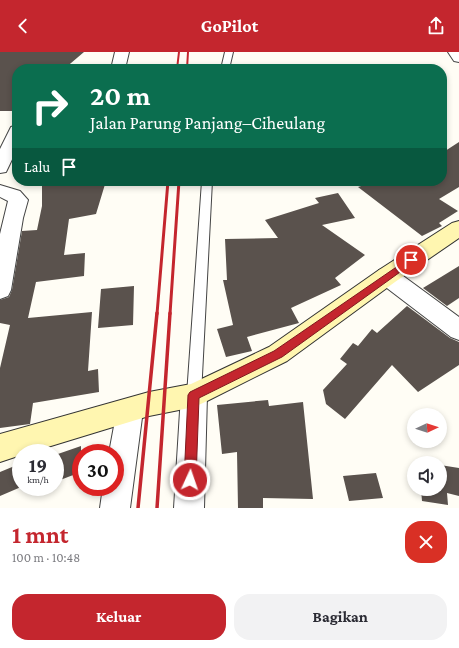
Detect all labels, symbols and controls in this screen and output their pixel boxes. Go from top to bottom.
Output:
icon: back [12,15,34,37]
icon: share [425,15,447,37]
text: GoPilot [201,16,258,36]
icon: right [24,80,76,132]
text: 20 m [90,80,150,111]
text: Jalan Parung Panjang–Ciheulang [90,113,325,133]
icon: arrive [58,156,80,178]
text: Lalu [24,159,50,175]
pin [394,243,428,277]
icon: arrive [400,249,422,271]
north arrow [407,408,447,448]
map controls [407,408,447,496]
speed limit sign: 30 [72,444,124,496]
text: 19 [29,454,47,476]
button: sound [407,456,447,496]
position arrow [169,459,211,501]
text: km/h [27,474,49,485]
text: 1 mnt [12,521,68,548]
button: close [405,521,447,563]
text: 100 m · 10:48 [12,550,80,565]
button: Keluar [12,594,226,640]
button: Bagikan [234,594,447,640]

